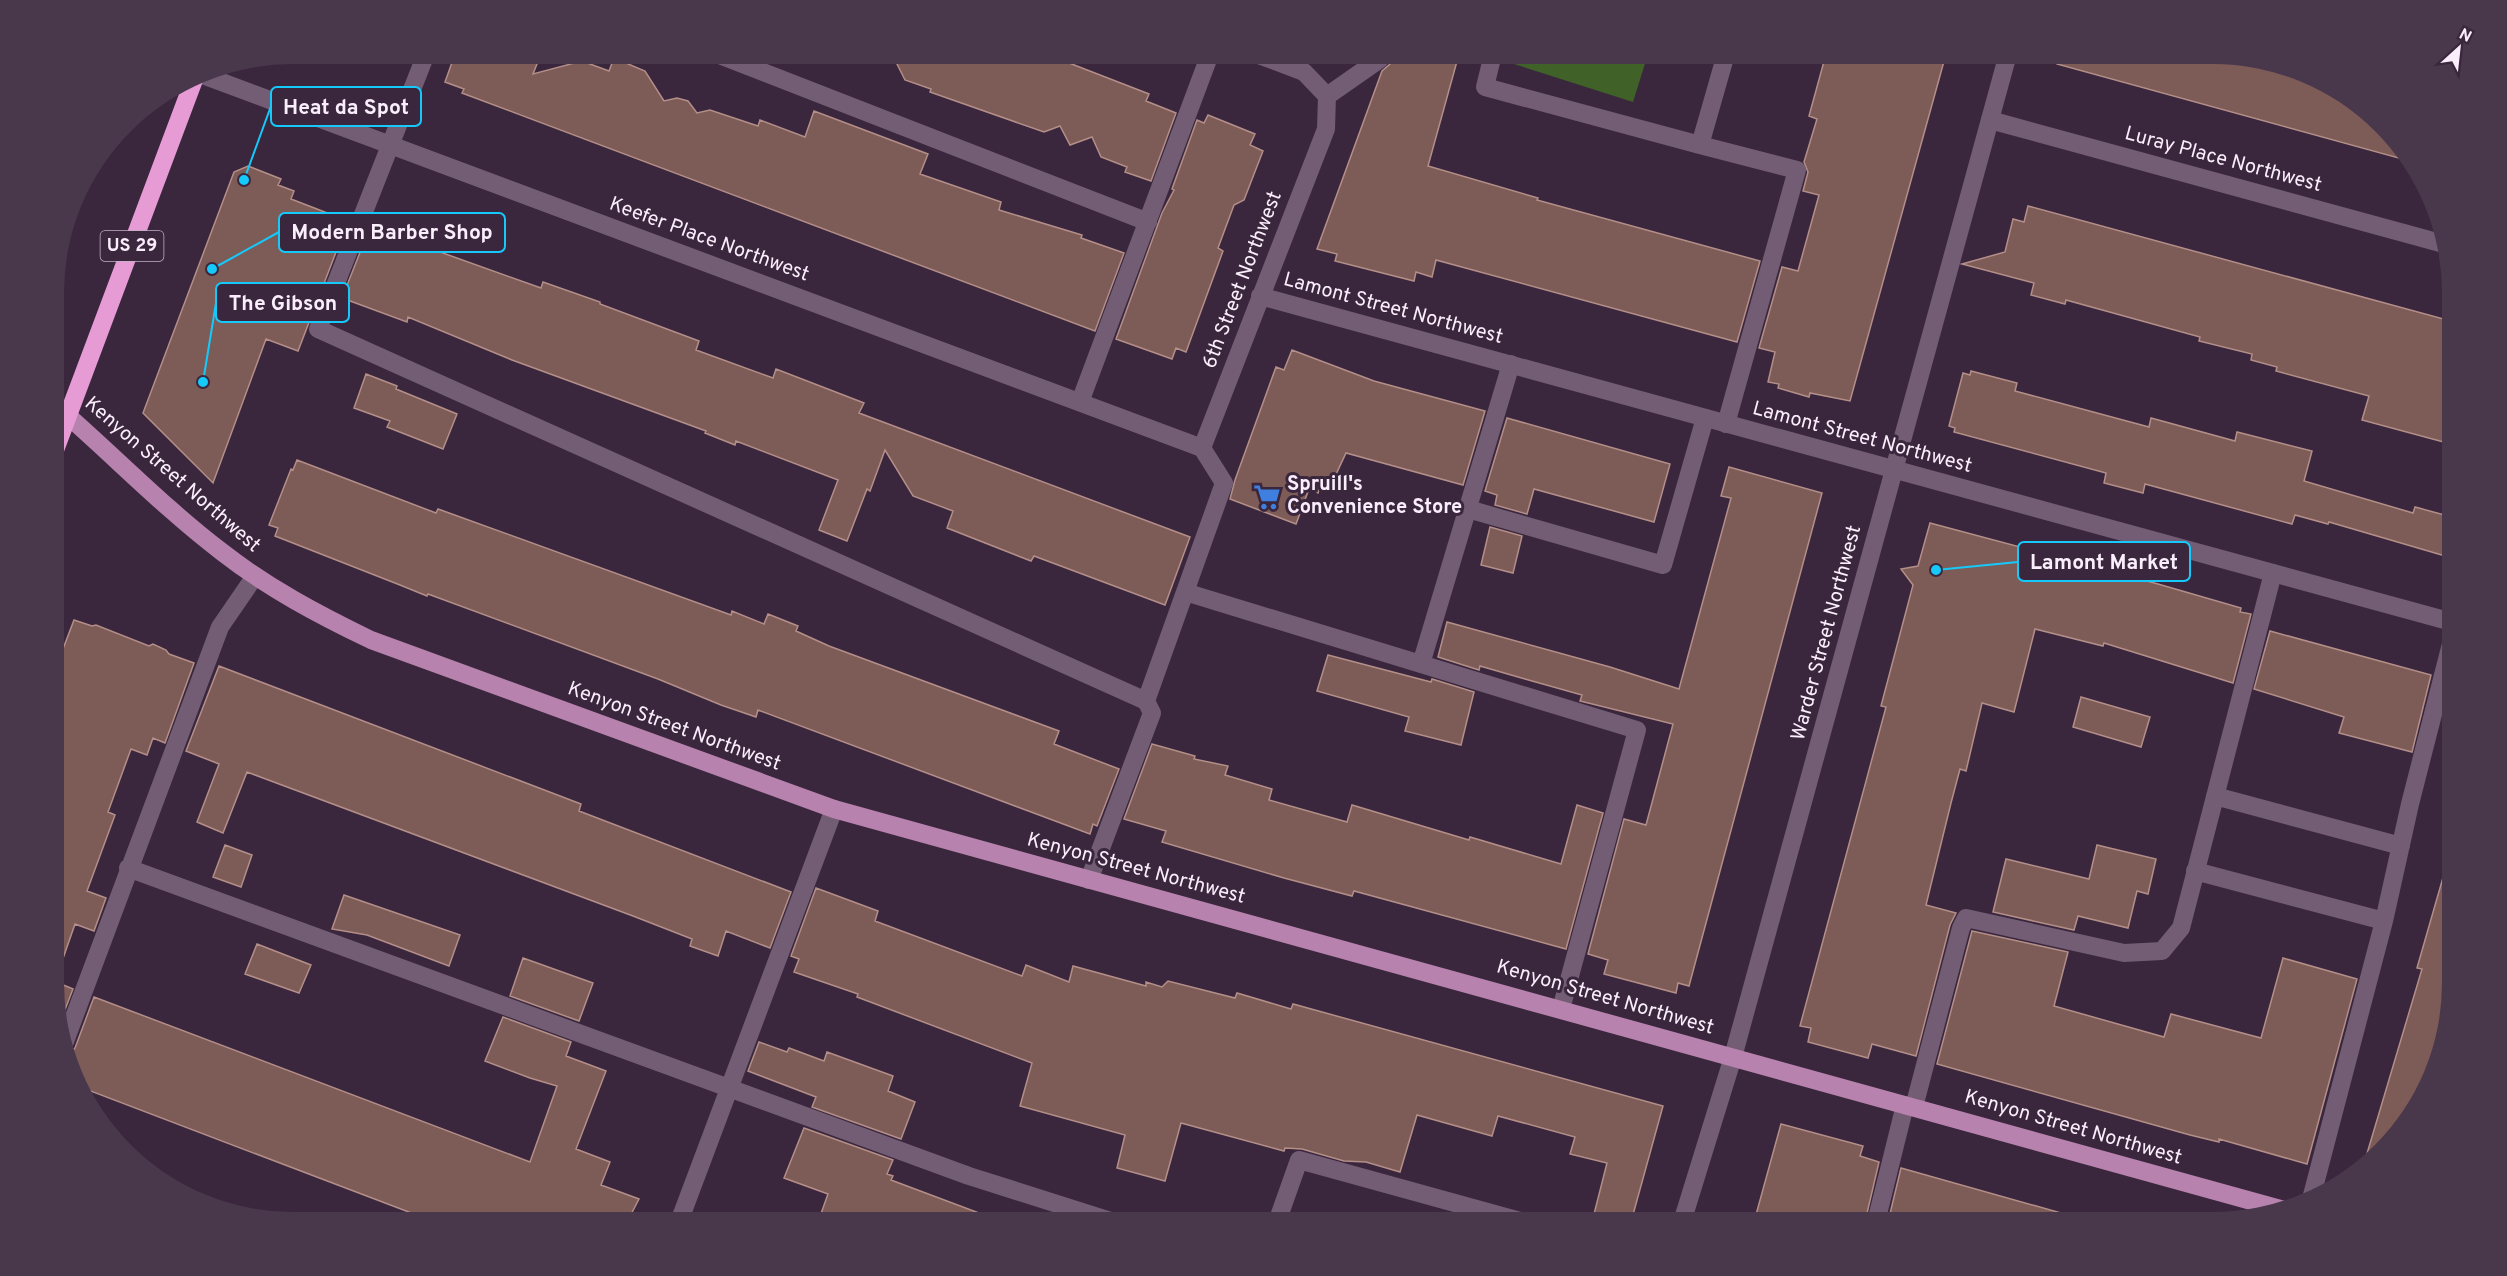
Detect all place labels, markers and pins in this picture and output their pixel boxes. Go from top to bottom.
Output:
callout: Heat da Spot [271,87,421,126]
callout: Modern Barber Shop [279,213,505,252]
callout: The Gibson [216,283,349,322]
place label: Spruill's Convenience Store [1287,472,1462,521]
supermarket icon: Spruill's Convenience Store [1252,482,1282,512]
callout: Lamont Market [2018,542,2190,581]

